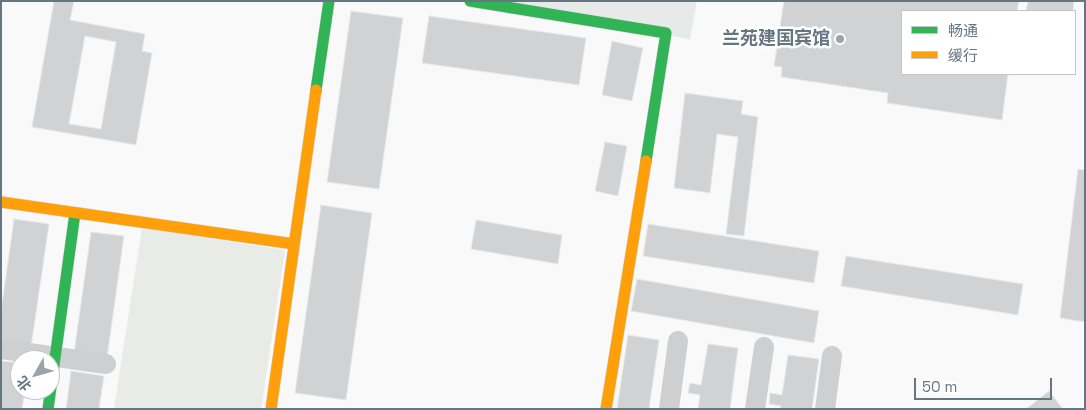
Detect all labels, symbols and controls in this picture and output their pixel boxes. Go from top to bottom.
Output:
legend [901,10,1076,75]
text: 畅通 [948,21,978,40]
place label: 兰苑建国宾馆 [722,28,830,50]
marker: 兰苑建国宾馆 [834,33,846,45]
text: 缓行 [948,46,978,65]
north arrow [10,350,60,400]
scale bar [916,368,1054,400]
text: 北 [13,373,35,395]
text: 50 m [922,377,957,396]

